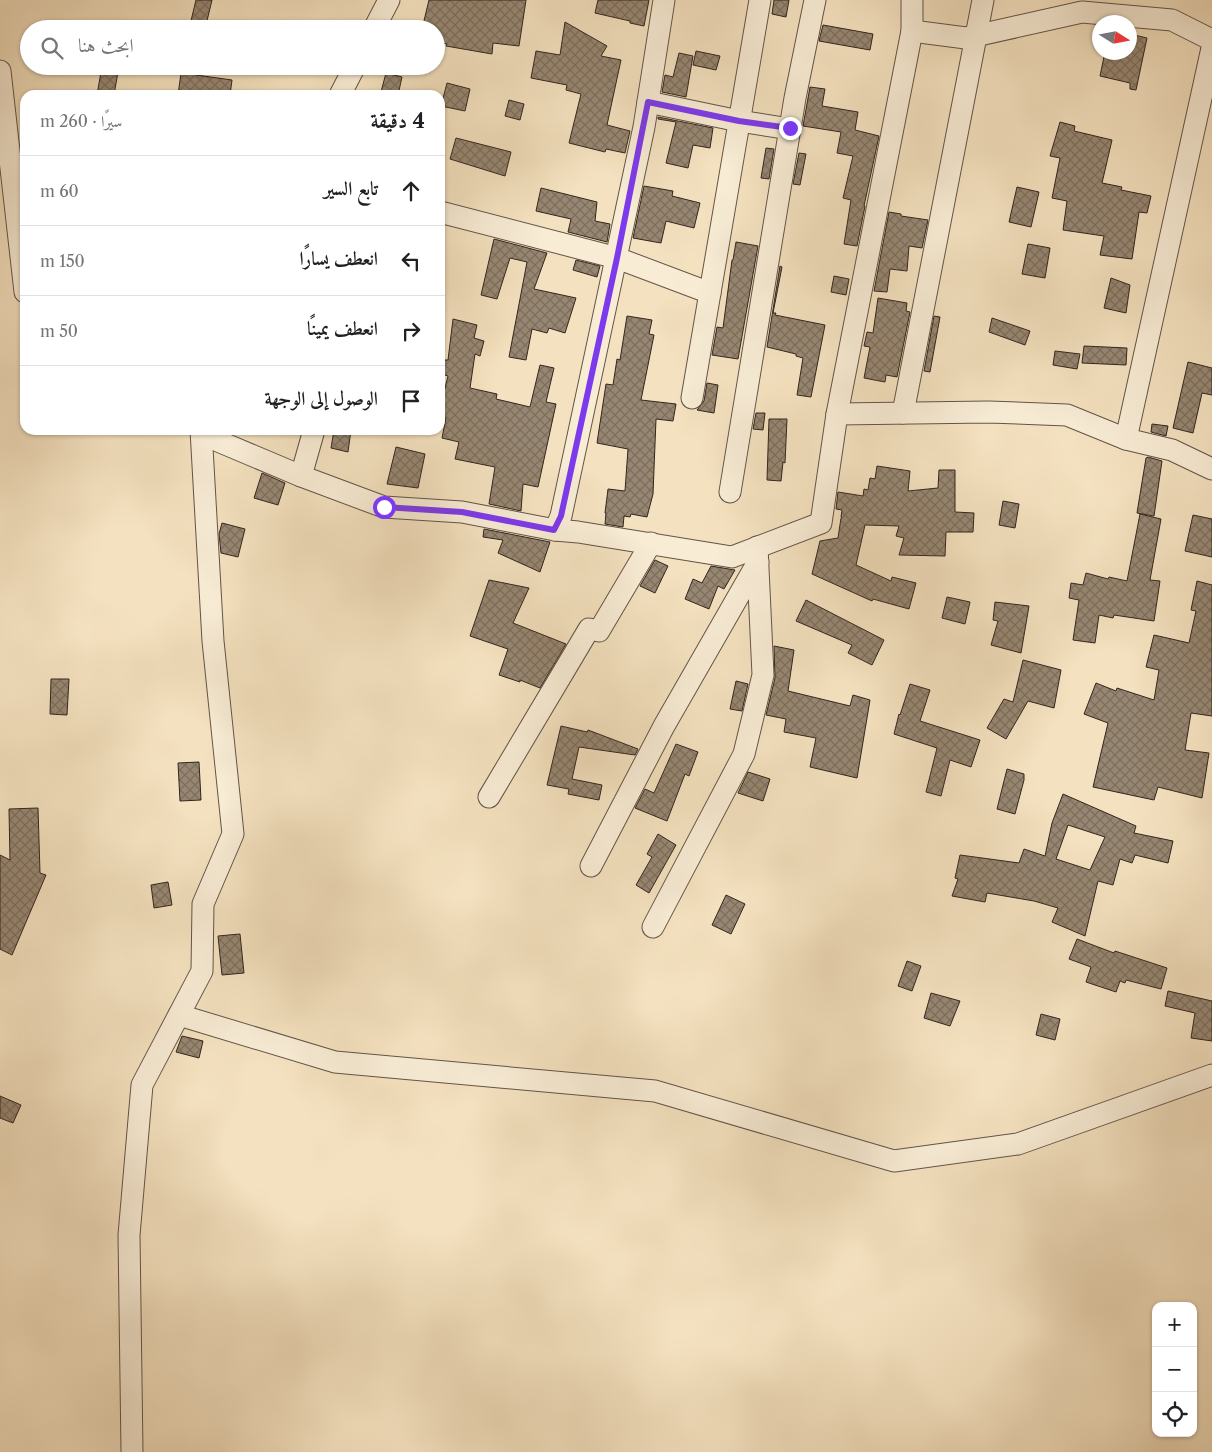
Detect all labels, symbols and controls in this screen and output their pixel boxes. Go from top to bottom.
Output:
north arrow [1092,15,1137,60]
search box [20,20,445,75]
icon: search [38,34,66,62]
text: ابحث هنا [78,34,134,57]
text: 4 دقيقة [371,108,425,133]
text: سيرًا · 260 m [40,111,122,131]
route end [779,117,802,140]
text: تابع السير [324,177,378,200]
icon: ahead [397,177,425,205]
text: 60 m [40,181,79,201]
text: انعطف يسارًا [299,247,378,270]
icon: left [397,247,425,275]
text: 150 m [40,251,85,271]
text: انعطف يمينًا [307,317,378,340]
icon: right [397,317,425,345]
text: 50 m [40,321,78,341]
text: الوصول إلى الوجهة [264,387,378,410]
icon: arrive [397,387,425,415]
route start [373,496,396,519]
map controls [1152,1302,1197,1437]
button: + [1152,1302,1197,1347]
button: − [1152,1347,1197,1392]
button: locate [1152,1392,1197,1437]

